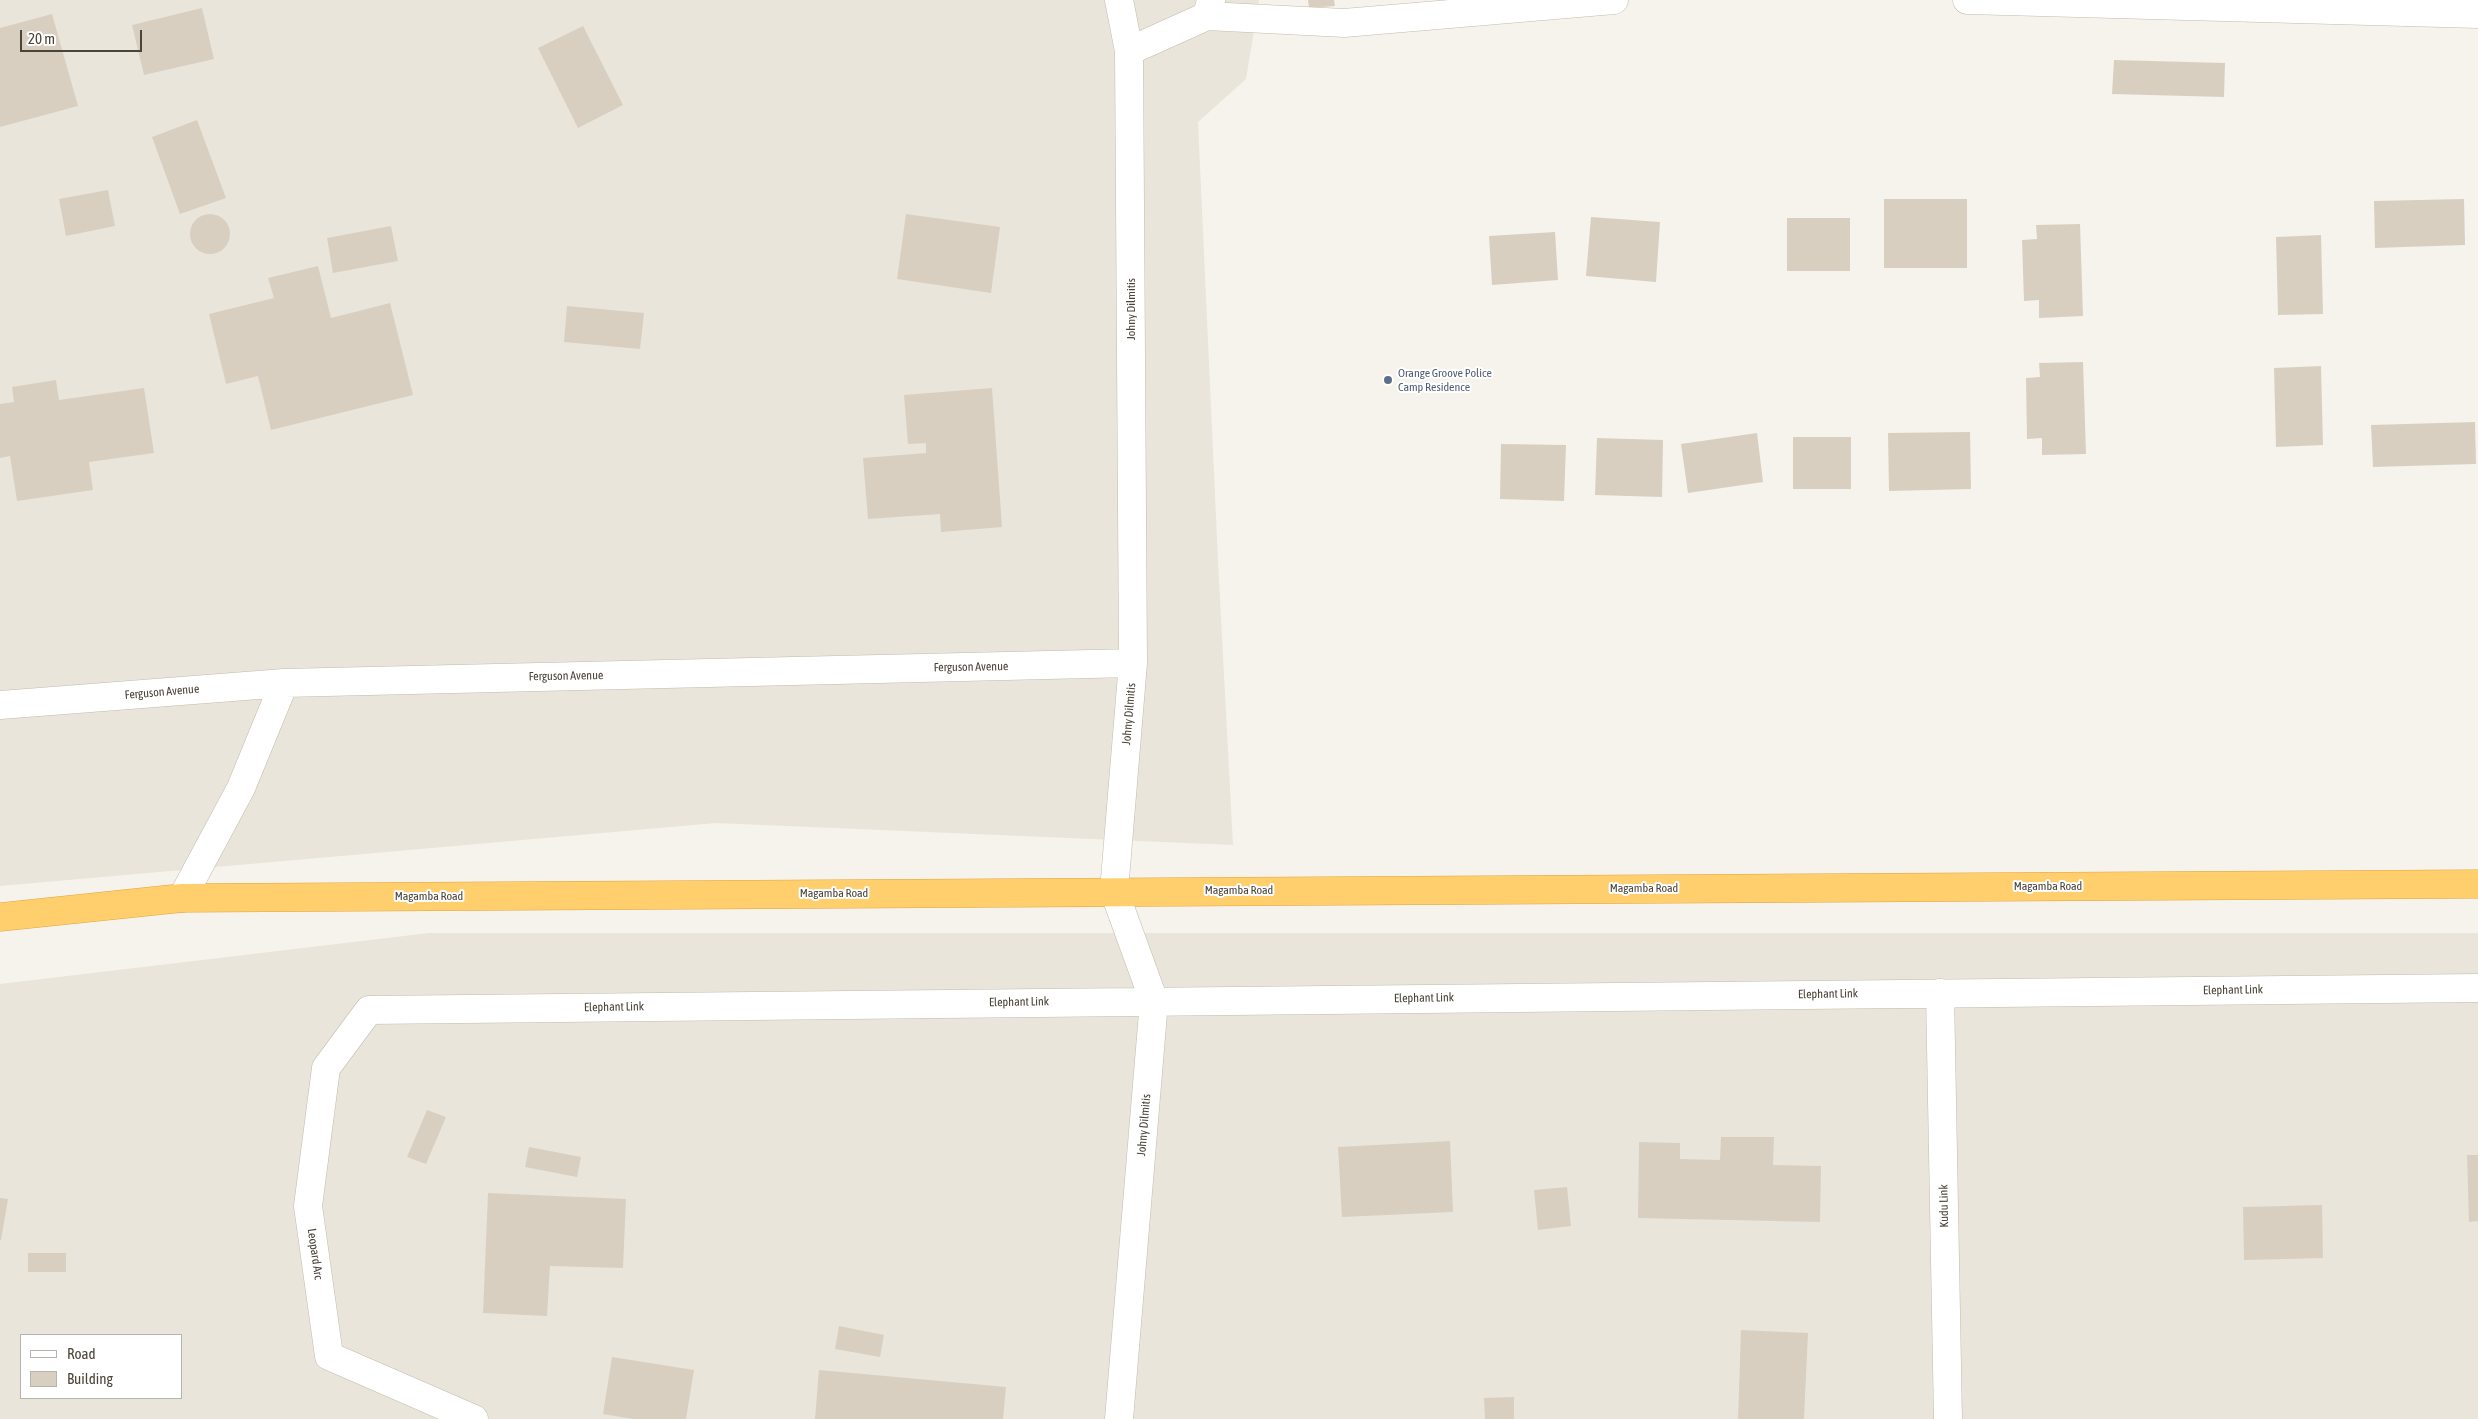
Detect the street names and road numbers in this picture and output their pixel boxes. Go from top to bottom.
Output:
street label: Johny Dilmitis [1124,278,1138,340]
street label: Ferguson Avenue [934,659,1008,675]
street label: Ferguson Avenue [529,668,603,684]
street label: Ferguson Avenue [124,682,200,702]
street label: Johny Dilmitis [1119,682,1139,746]
street label: Magamba Road [2014,879,2082,893]
street label: Magamba Road [1610,881,1678,895]
street label: Magamba Road [1205,883,1273,897]
street label: Magamba Road [800,886,868,900]
street label: Magamba Road [395,889,463,903]
street label: Elephant Link [2203,982,2263,998]
street label: Elephant Link [1798,986,1858,1002]
street label: Elephant Link [1394,990,1454,1006]
street label: Elephant Link [989,994,1049,1010]
street label: Elephant Link [584,999,644,1015]
street label: Johny Dilmitis [1134,1093,1154,1157]
street label: Kudu Link [1936,1184,1952,1228]
street label: Leopard Arc [304,1227,326,1281]

